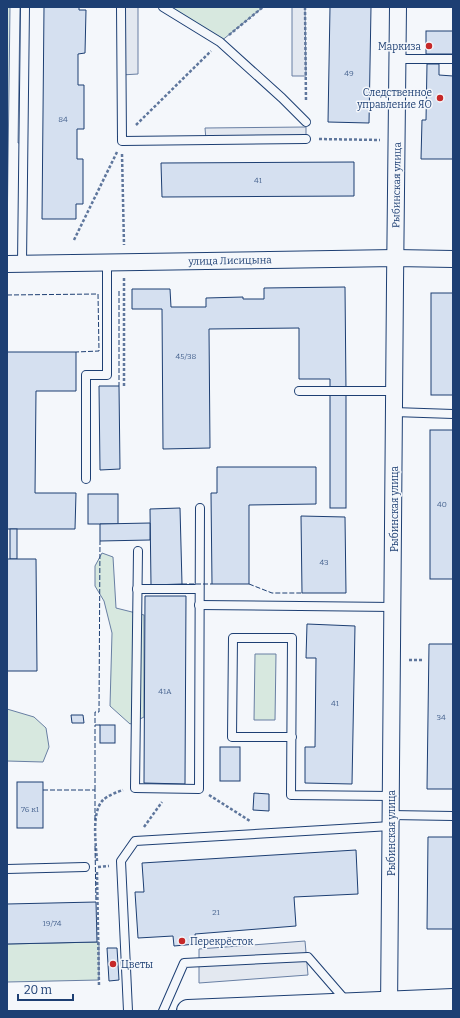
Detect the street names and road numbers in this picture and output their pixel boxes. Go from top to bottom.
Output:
street label: Рыбинская улица [389,141,404,228]
street label: улица Лисицына [187,254,272,268]
street label: Рыбинская улица [388,465,401,552]
street label: Рыбинская улица [385,789,398,876]

